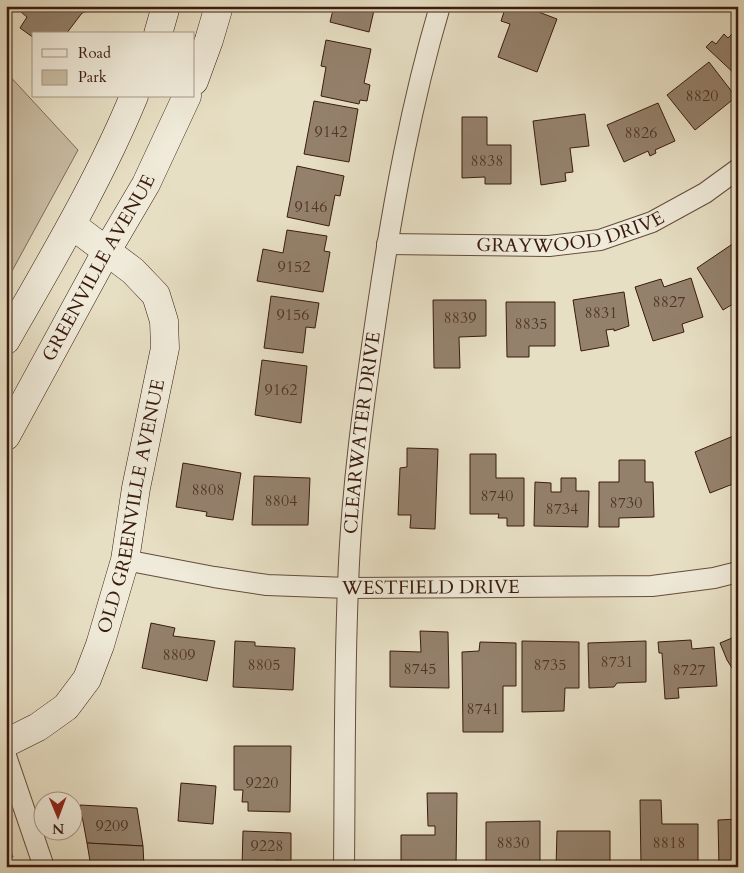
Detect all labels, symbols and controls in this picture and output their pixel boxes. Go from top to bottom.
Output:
legend [32,32,195,98]
text: Road [78,43,111,63]
text: Park [78,67,107,87]
house number: 8820 [686,85,718,107]
house number: 9142 [315,121,347,143]
house number: 8826 [625,122,657,144]
house number: 8838 [471,150,503,172]
street label: GREENVILLE AVENUE [36,170,162,366]
house number: 9146 [295,196,327,218]
street label: GRAYWOOD DRIVE [476,205,669,259]
house number: 9152 [278,256,310,278]
house number: 8827 [653,291,685,313]
house number: 8831 [585,302,617,324]
house number: 9156 [277,304,309,326]
house number: 8839 [444,307,476,329]
house number: 8835 [515,313,547,335]
street label: CLEARWATER DRIVE [338,330,387,535]
street label: OLD GREENVILLE AVENUE [91,377,171,636]
house number: 9162 [265,379,297,401]
house number: 8808 [192,479,224,501]
house number: 8740 [481,485,513,507]
house number: 8804 [265,490,297,512]
house number: 8730 [610,492,642,514]
house number: 8734 [546,498,578,520]
street label: WESTFIELD DRIVE [341,574,520,601]
house number: 8809 [163,644,195,666]
house number: 8731 [601,651,633,673]
house number: 8805 [248,654,280,676]
house number: 8735 [534,654,566,676]
house number: 8745 [404,658,436,680]
house number: 8727 [673,659,705,681]
house number: 8741 [467,698,499,720]
house number: 9220 [246,772,278,794]
north arrow [32,790,82,840]
house number: 9209 [96,815,128,837]
text: N [52,819,64,838]
house number: 8830 [497,832,529,854]
house number: 8818 [653,832,685,854]
house number: 9228 [251,835,283,857]

